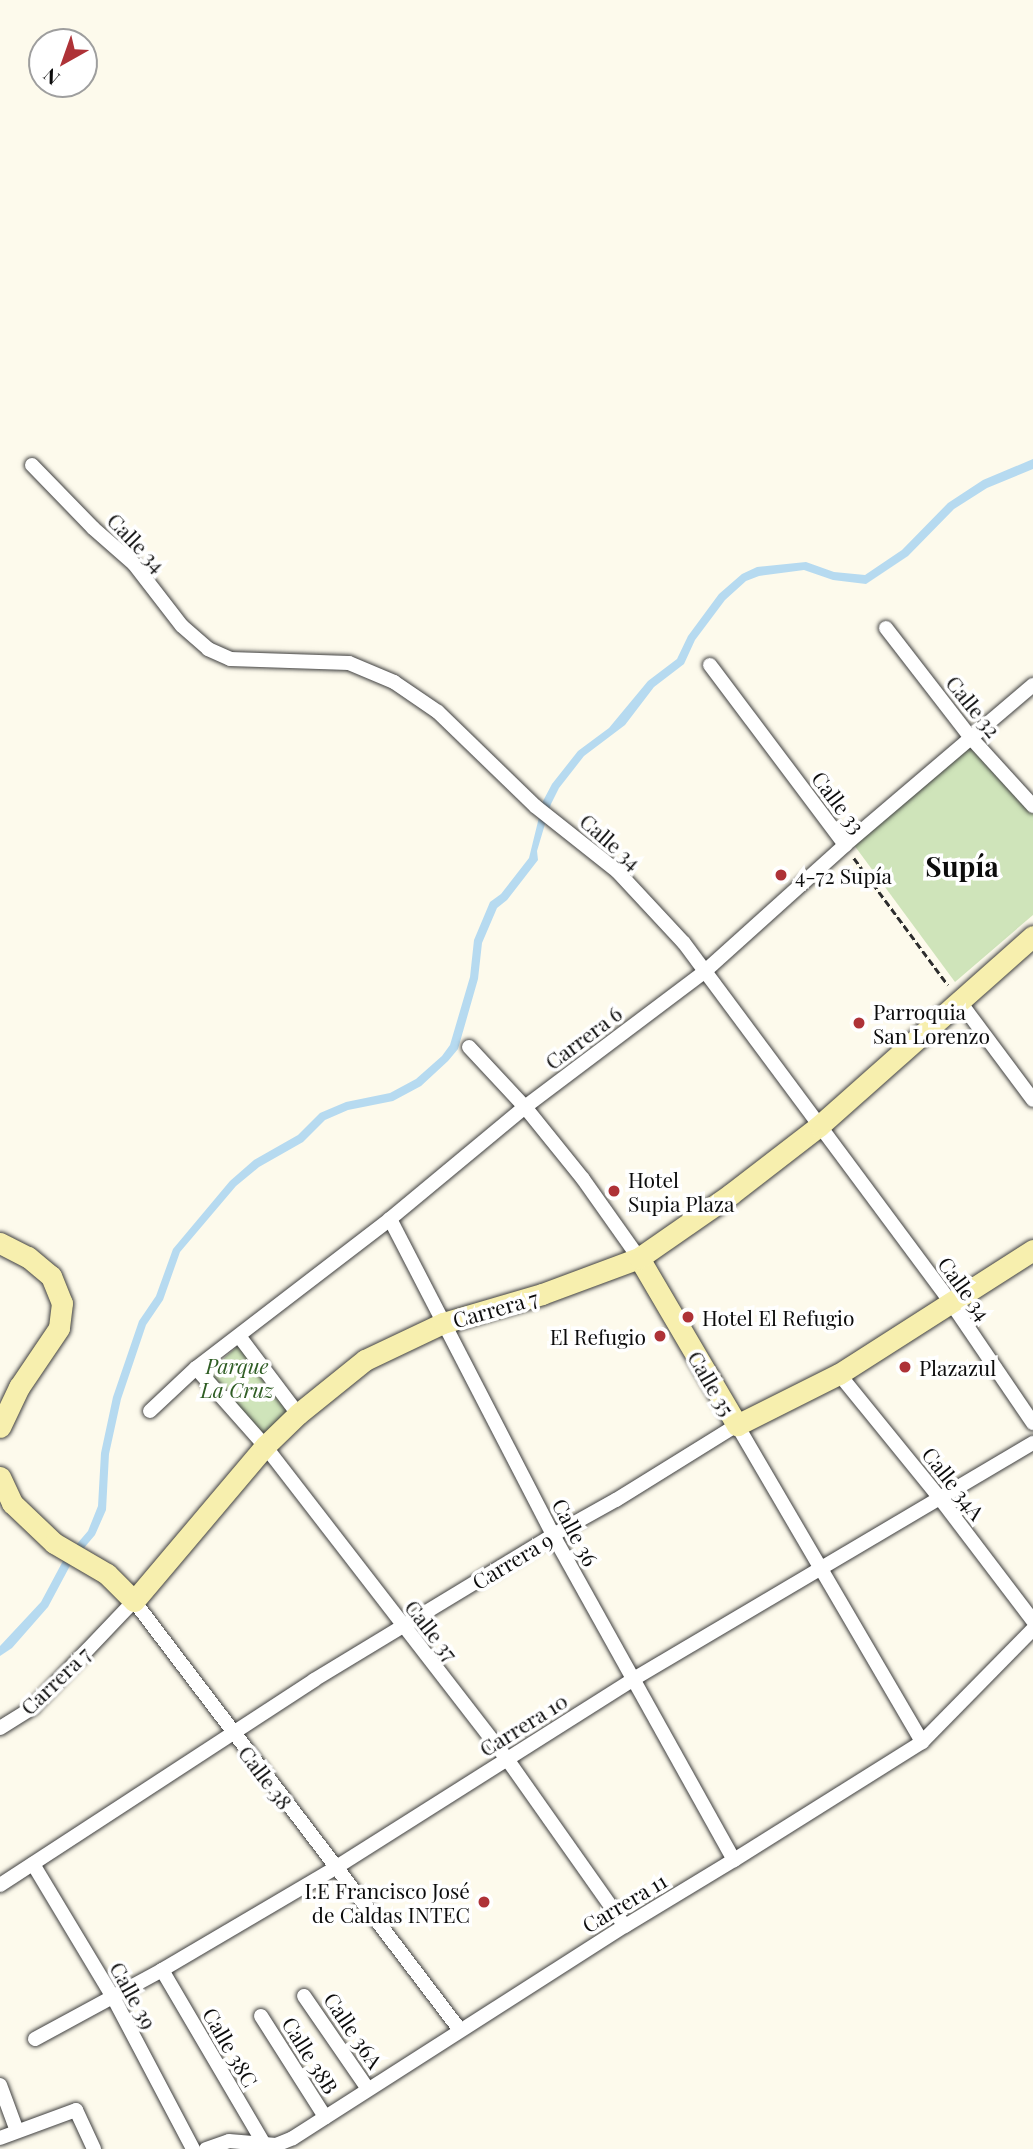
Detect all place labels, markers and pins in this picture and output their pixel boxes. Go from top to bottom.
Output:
place label: 4-72 Supía [795,862,892,888]
marker: 4-72 Supía [773,867,789,883]
place label: Parroquia San Lorenzo [873,998,990,1048]
marker: Parroquia San Lorenzo [851,1015,867,1031]
place label: Hotel Supia Plaza [628,1166,735,1216]
marker: Hotel Supia Plaza [606,1183,622,1199]
place label: Hotel El Refugio [702,1304,855,1330]
marker: Hotel El Refugio [680,1309,696,1325]
place label: El Refugio [550,1323,646,1349]
marker: El Refugio [652,1328,668,1344]
place label: Plazazul [919,1354,996,1380]
marker: Plazazul [897,1359,913,1375]
place label: I.E Francisco José de Caldas INTEC [305,1877,470,1927]
marker: I.E Francisco José de Caldas INTEC [476,1894,492,1910]

